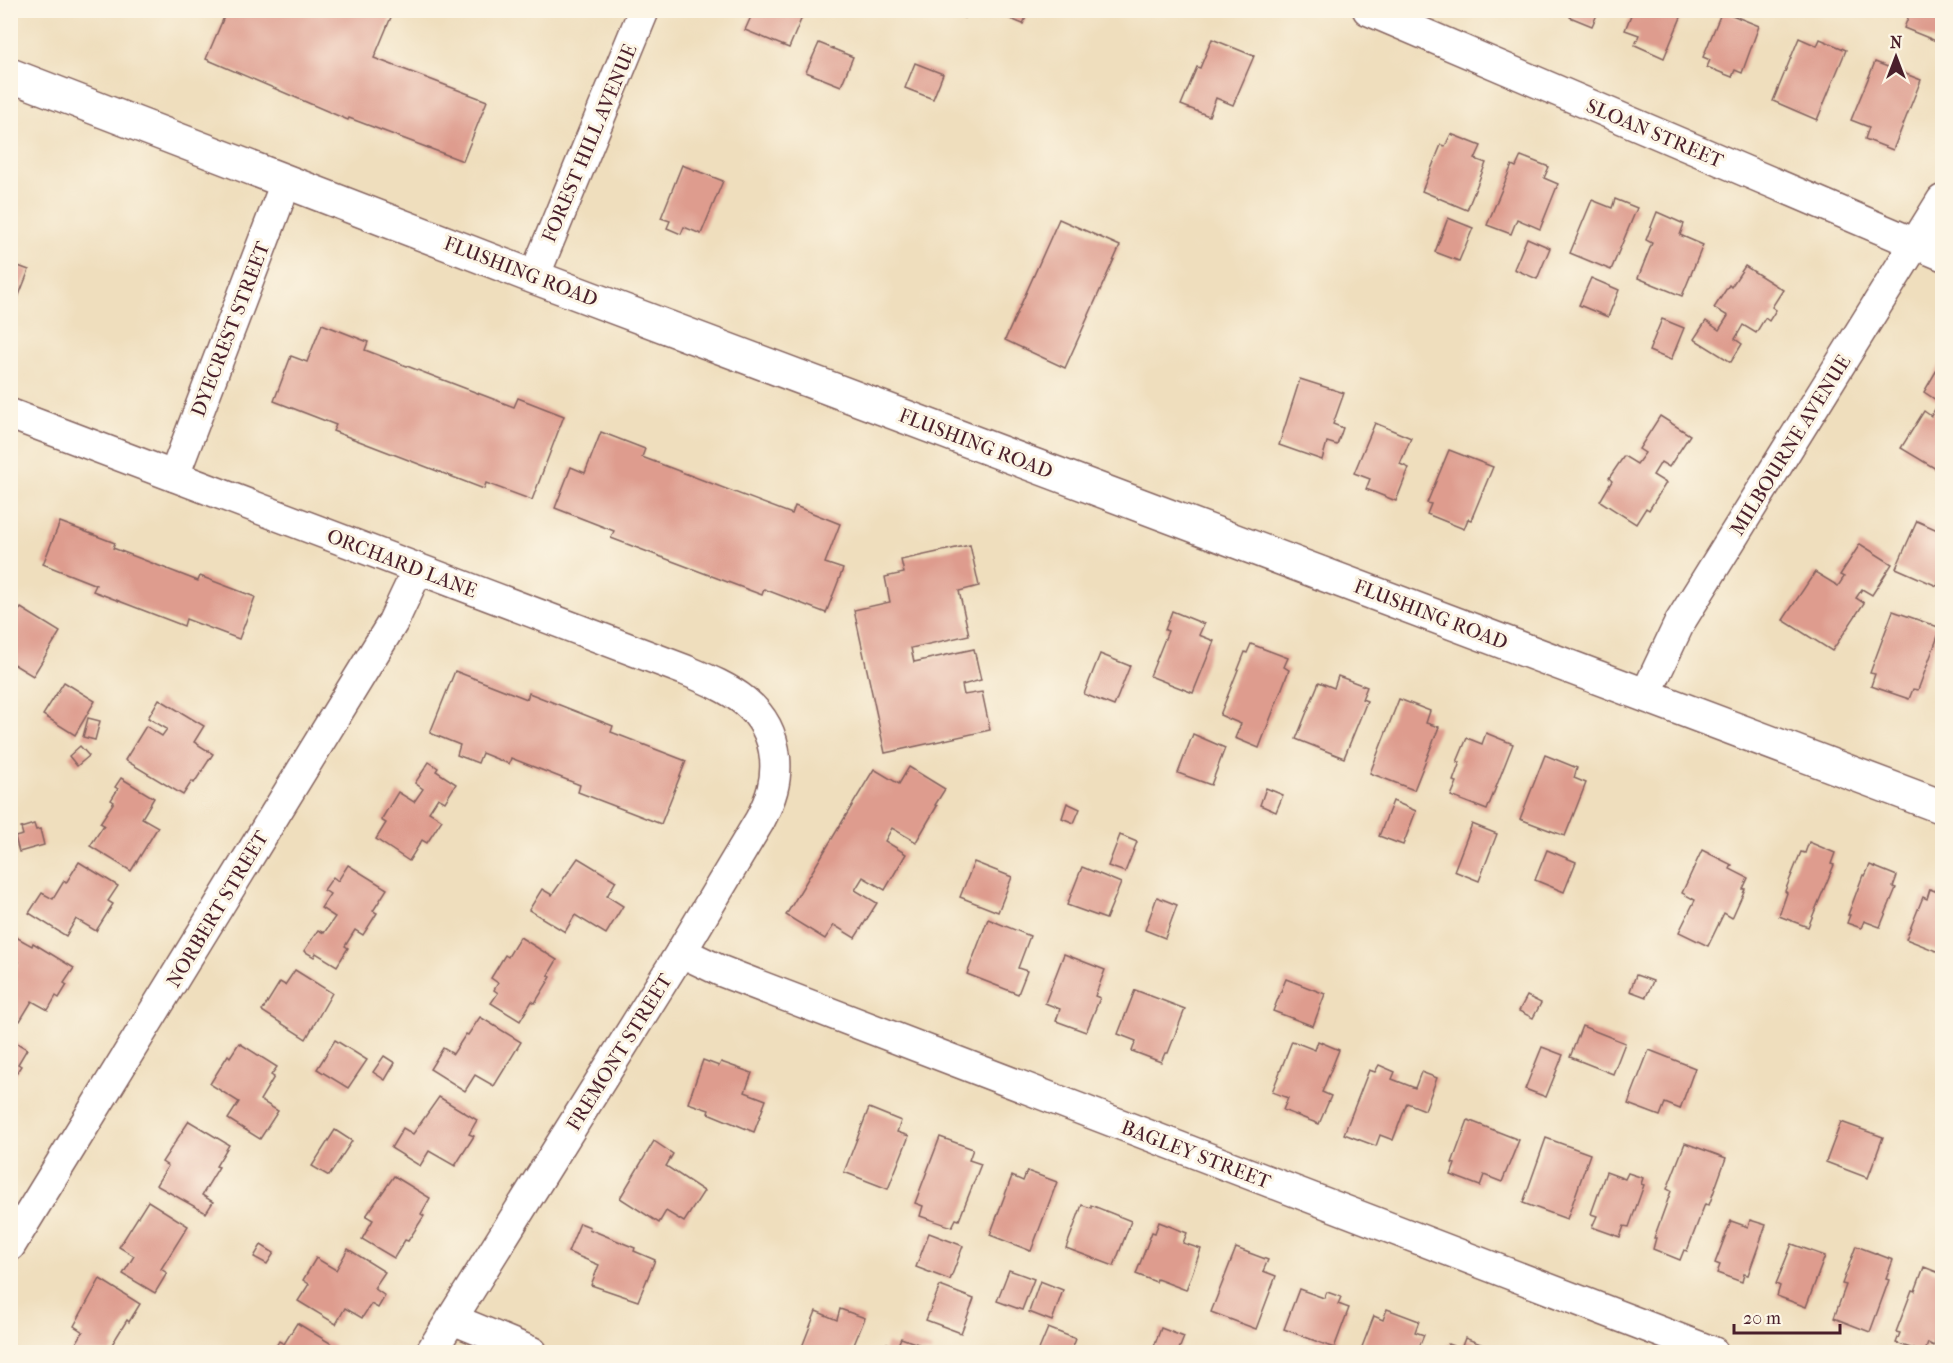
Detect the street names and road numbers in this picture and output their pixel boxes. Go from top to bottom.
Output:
street label: FOREST HILL AVENUE [537,41,642,246]
street label: SLOAN STREET [1583,94,1727,173]
street label: FLUSHING ROAD [441,232,601,311]
street label: DYECREST STREET [187,238,275,420]
street label: MILBOURNE AVENUE [1725,351,1855,540]
street label: FLUSHING ROAD [896,404,1056,483]
street label: ORCHARD LANE [324,524,480,603]
street label: FLUSHING ROAD [1351,575,1511,654]
street label: NORBERT STREET [162,827,273,991]
street label: FREMONT STREET [562,969,677,1135]
street label: BAGLEY STREET [1118,1115,1274,1194]

